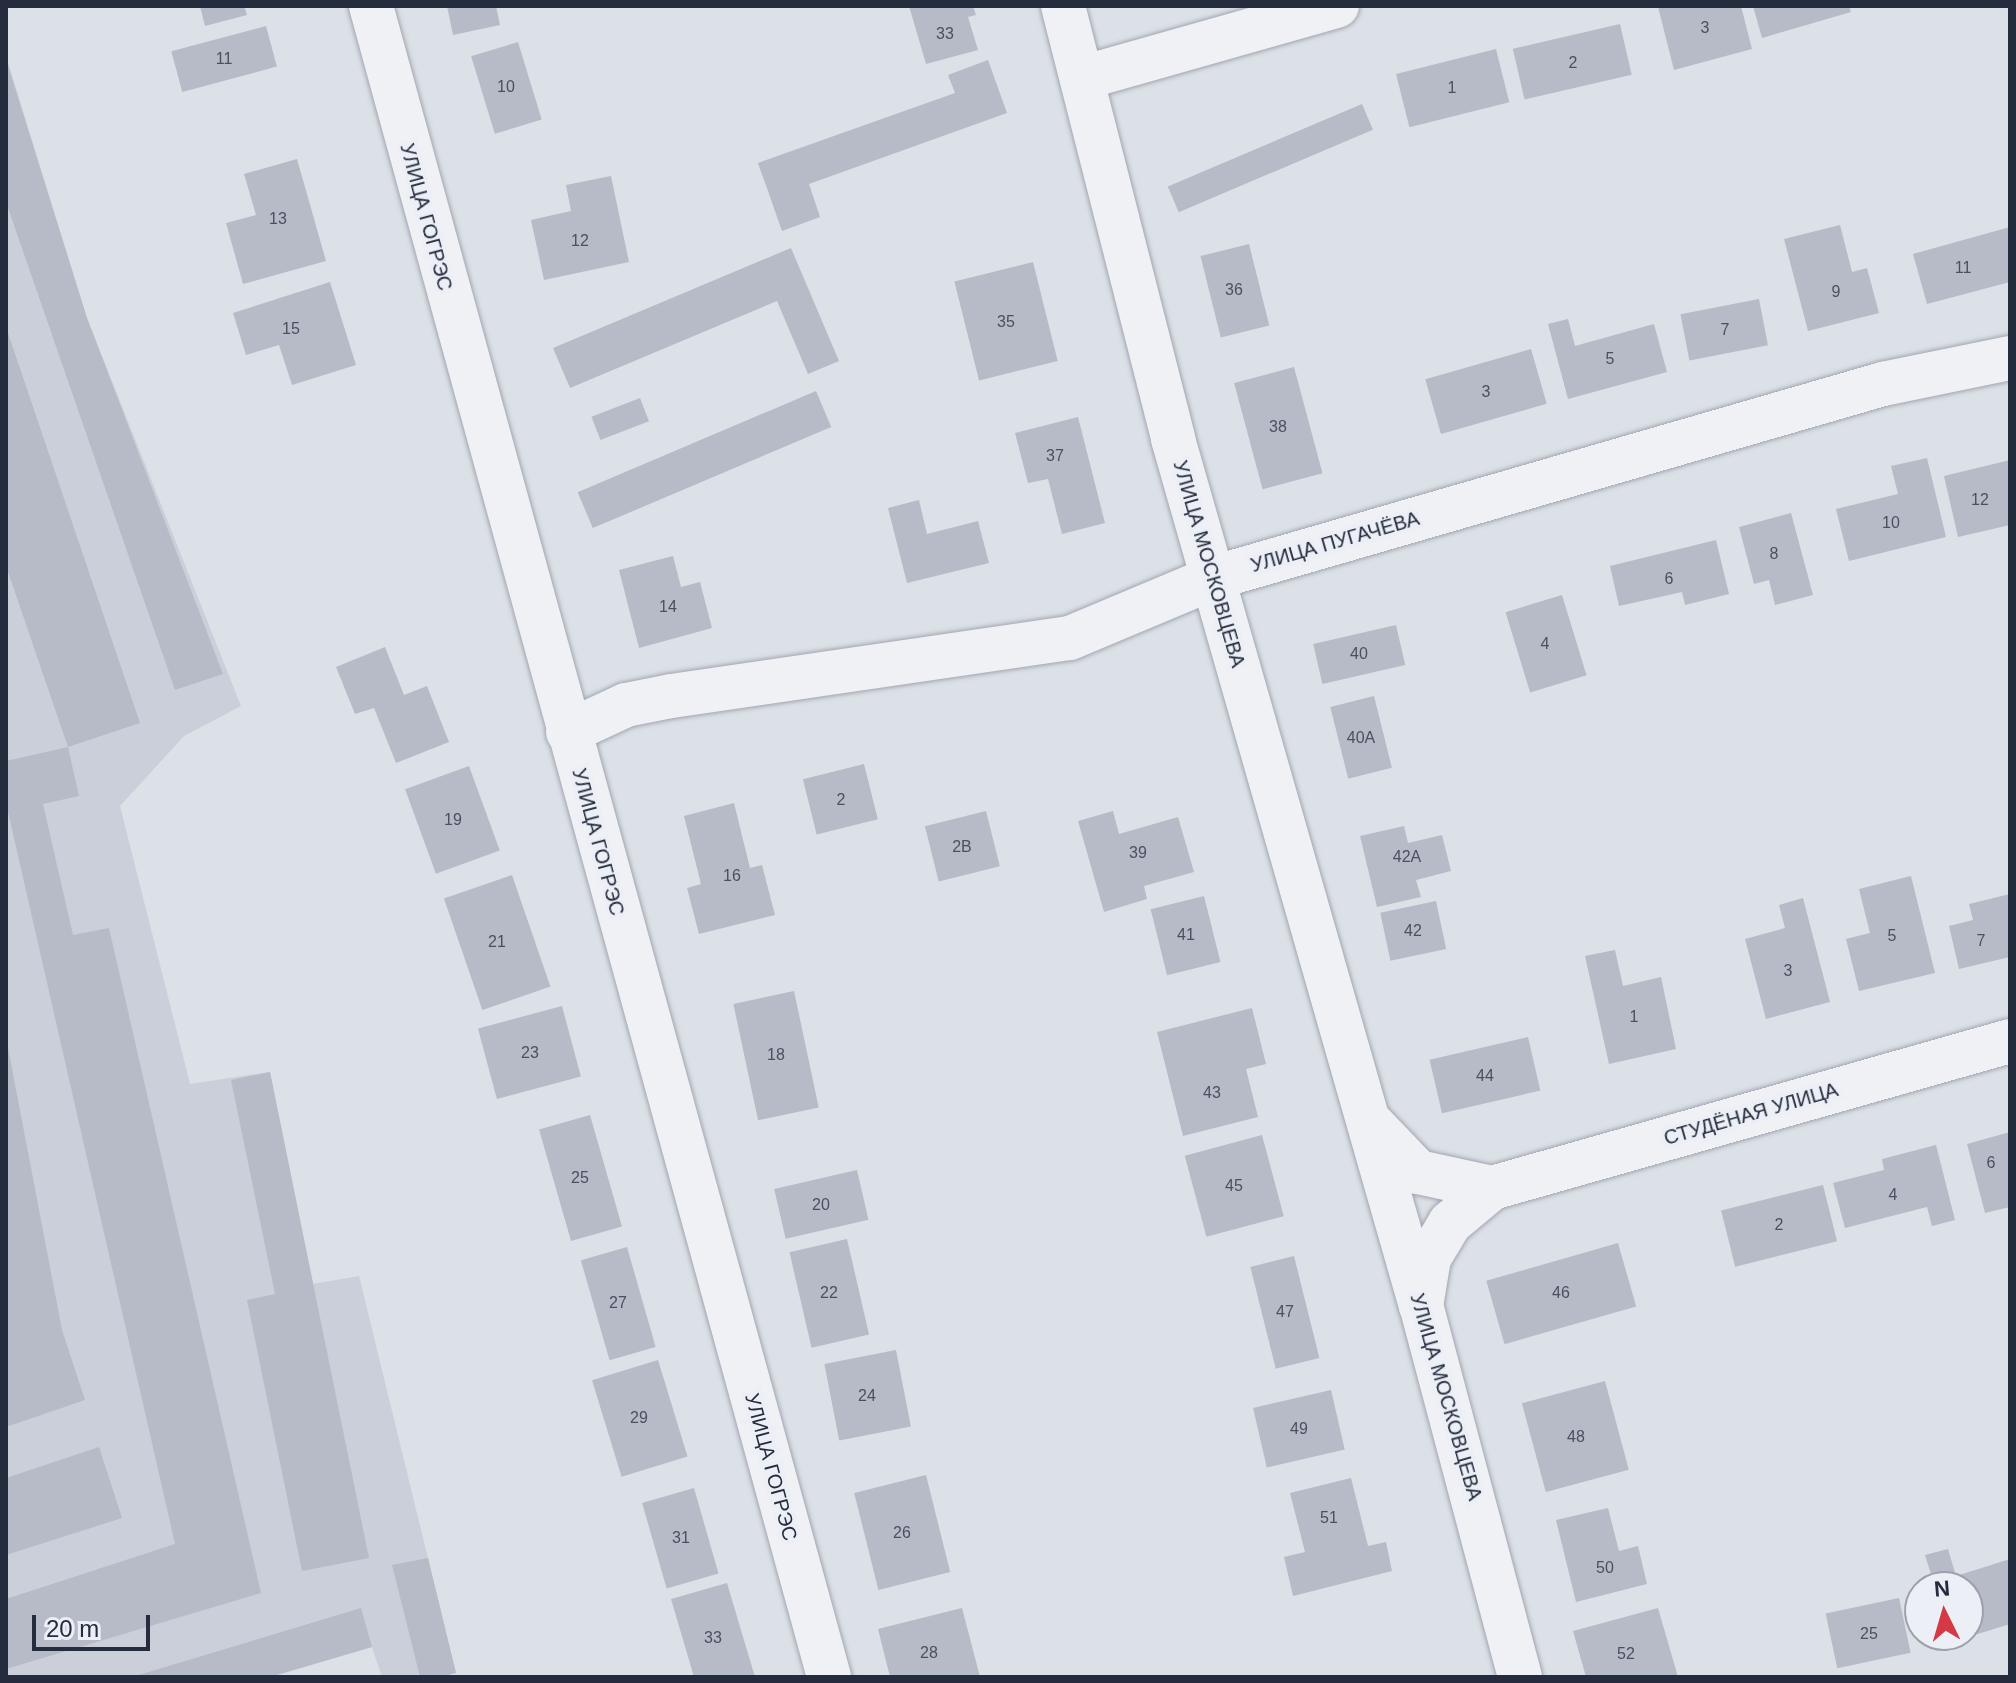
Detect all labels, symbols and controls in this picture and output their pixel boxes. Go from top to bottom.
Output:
house number: 3 [1701,18,1709,38]
house number: 33 [936,24,954,44]
house number: 11 [216,49,232,69]
house number: 2 [1569,53,1577,73]
house number: 10 [497,77,515,97]
house number: 1 [1448,78,1456,98]
street label: УЛИЦА ГОГРЭС [395,141,457,293]
house number: 13 [269,209,287,229]
house number: 12 [571,231,589,251]
house number: 11 [1955,258,1971,278]
house number: 36 [1225,280,1243,300]
house number: 9 [1832,282,1840,302]
house number: 35 [997,312,1015,332]
house number: 15 [282,319,300,339]
house number: 7 [1721,320,1729,340]
house number: 5 [1606,349,1614,369]
house number: 3 [1482,382,1490,402]
house number: 38 [1269,417,1287,437]
house number: 37 [1046,446,1064,466]
street label: УЛИЦА МОСКОВЦЕВА [1168,458,1250,670]
house number: 12 [1971,490,1989,510]
street label: УЛИЦА ПУГАЧЁВА [1248,506,1422,578]
house number: 10 [1882,513,1900,533]
house number: 8 [1770,544,1778,564]
house number: 6 [1665,569,1673,589]
house number: 14 [659,597,677,617]
house number: 4 [1541,634,1549,654]
house number: 40 [1350,644,1368,664]
house number: 40А [1347,728,1375,748]
street label: УЛИЦА ГОГРЭС [567,766,629,918]
house number: 2 [837,790,845,810]
house number: 19 [444,810,462,830]
house number: 2В [952,837,972,857]
house number: 39 [1129,843,1147,863]
house number: 42А [1393,847,1421,867]
house number: 16 [723,866,741,886]
house number: 42 [1404,921,1422,941]
house number: 41 [1177,925,1195,945]
house number: 5 [1888,926,1896,946]
house number: 7 [1977,931,1985,951]
house number: 21 [488,932,506,952]
house number: 3 [1784,961,1792,981]
house number: 1 [1630,1007,1638,1027]
house number: 23 [521,1043,539,1063]
house number: 18 [767,1045,785,1065]
house number: 44 [1476,1066,1494,1086]
street label: СТУДЁНАЯ УЛИЦА [1661,1078,1841,1150]
house number: 43 [1203,1083,1221,1103]
house number: 6 [1987,1153,1995,1173]
house number: 25 [571,1168,589,1188]
house number: 45 [1225,1176,1243,1196]
house number: 4 [1889,1185,1897,1205]
house number: 20 [812,1195,830,1215]
house number: 2 [1775,1215,1783,1235]
house number: 22 [820,1283,838,1303]
house number: 46 [1552,1283,1570,1303]
street label: УЛИЦА МОСКОВЦЕВА [1405,1291,1487,1503]
house number: 27 [609,1293,627,1313]
house number: 47 [1276,1302,1294,1322]
house number: 24 [858,1386,876,1406]
street label: УЛИЦА ГОГРЭС [740,1391,802,1543]
house number: 29 [630,1408,648,1428]
house number: 49 [1290,1419,1308,1439]
house number: 48 [1567,1427,1585,1447]
house number: 51 [1320,1508,1338,1528]
house number: 26 [893,1523,911,1543]
house number: 31 [672,1528,690,1548]
house number: 50 [1596,1558,1614,1578]
north arrow [1904,1571,1984,1651]
text: N [1933,1575,1951,1602]
scale bar [36,1599,154,1649]
text: 20 m [46,1615,99,1642]
house number: 25 [1860,1624,1878,1644]
house number: 33 [704,1628,722,1648]
house number: 28 [920,1643,938,1663]
house number: 52 [1617,1644,1635,1664]

